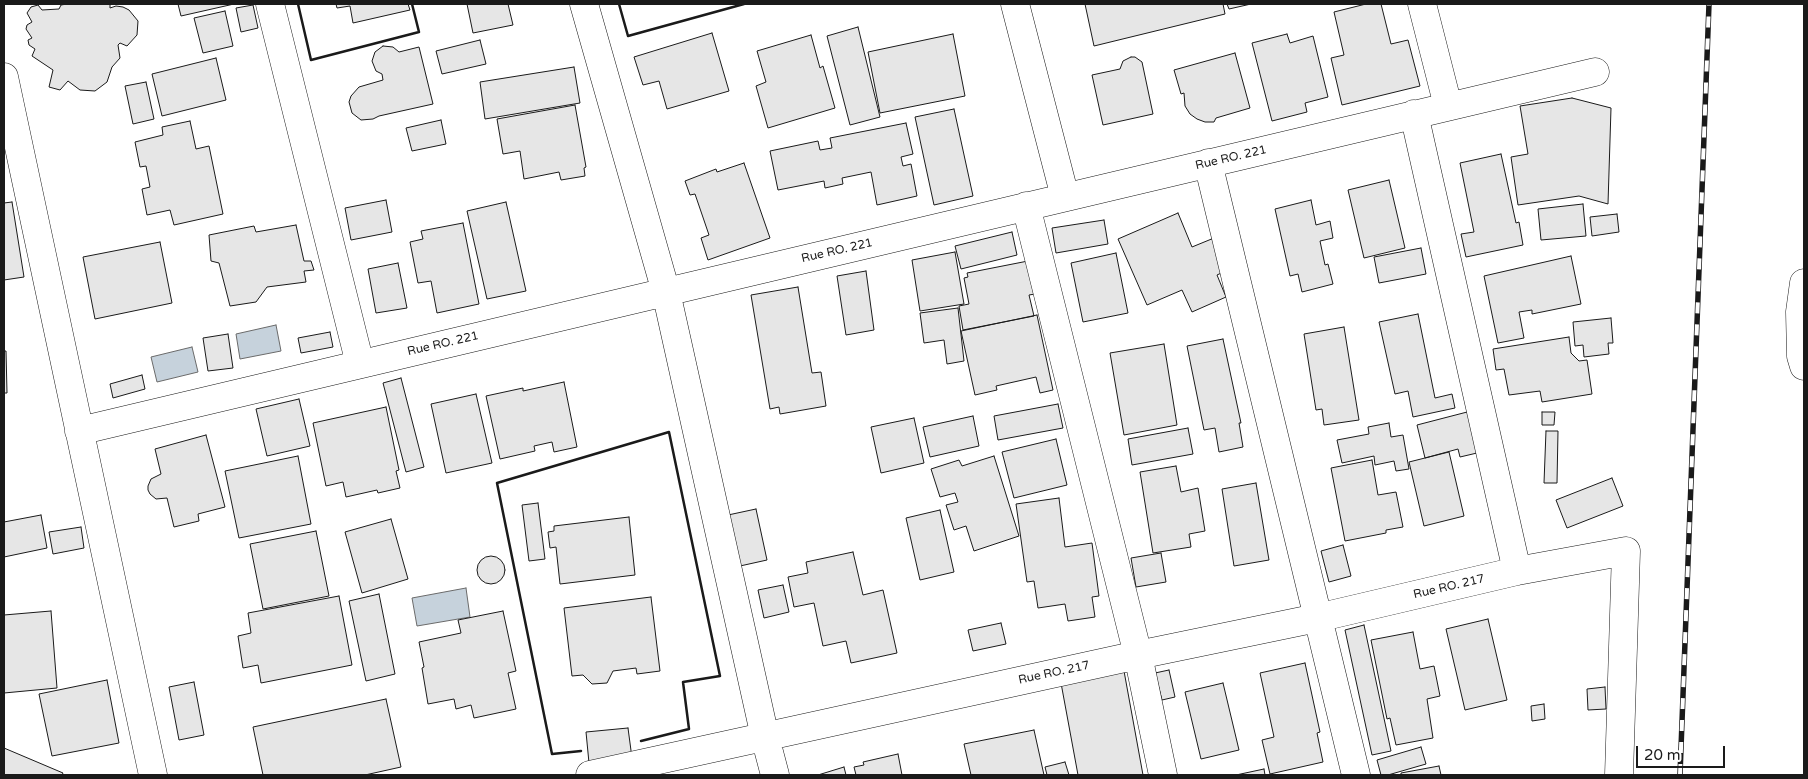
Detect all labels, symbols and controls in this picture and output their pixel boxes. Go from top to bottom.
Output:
street label: Rue RO. 221 [1194,143,1268,173]
street label: Rue RO. 221 [800,236,874,266]
street label: Rue RO. 221 [406,329,480,359]
street label: Rue RO. 217 [1412,572,1486,602]
street label: Rue RO. 217 [1017,658,1091,688]
scale bar [1638,736,1727,768]
text: 20 m [1644,746,1681,764]

